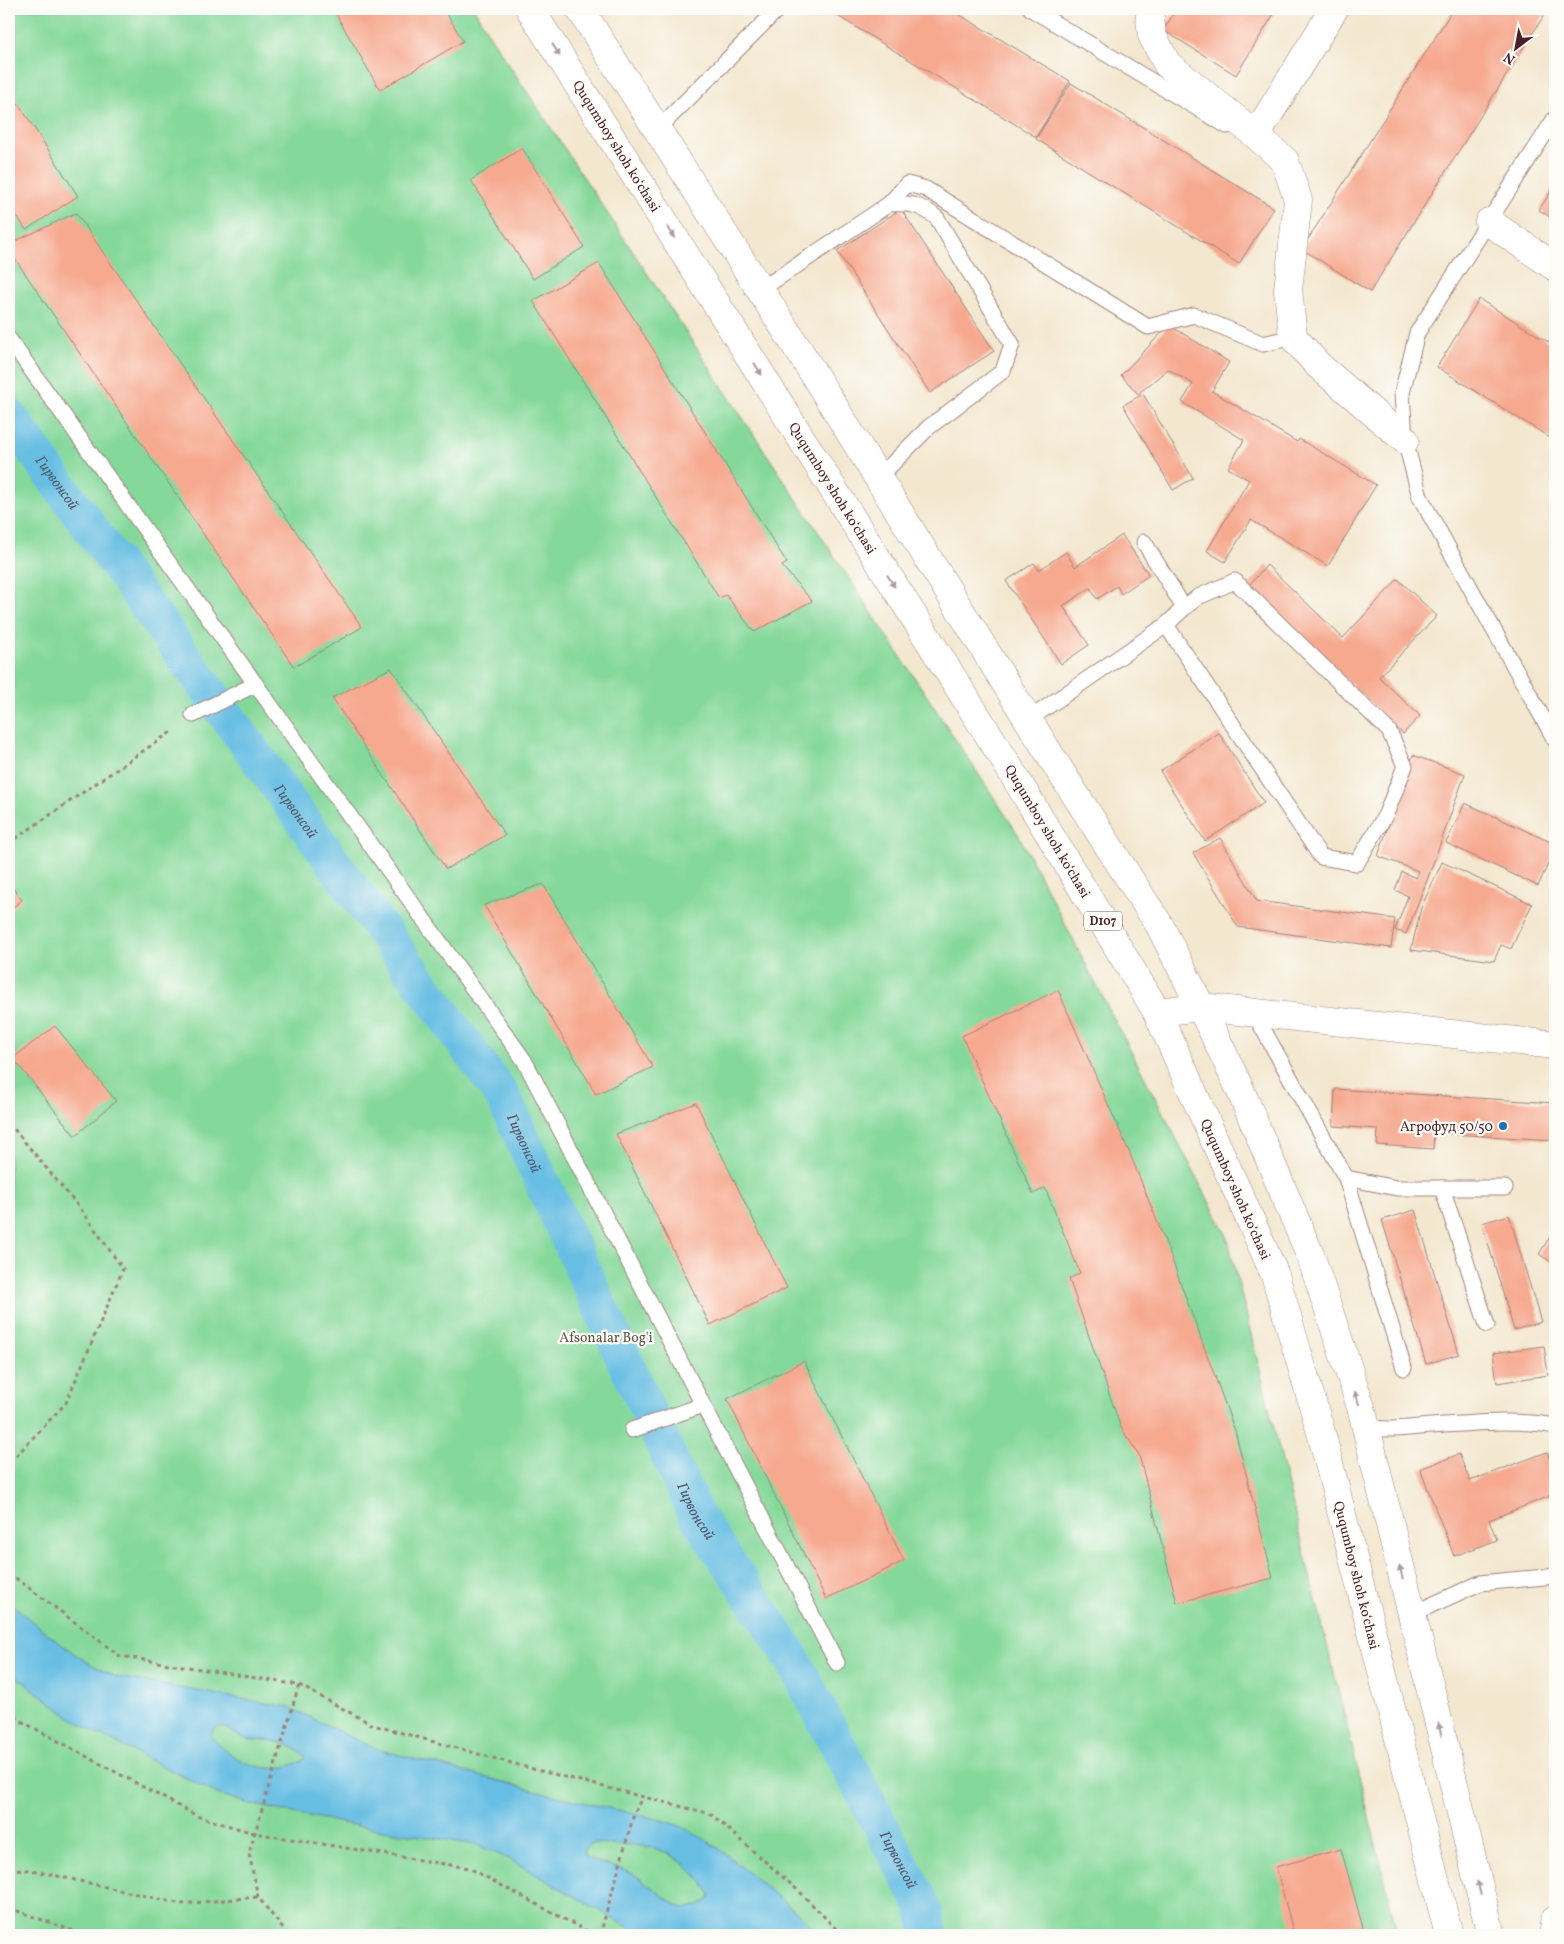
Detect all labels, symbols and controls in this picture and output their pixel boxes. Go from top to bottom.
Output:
north arrow [1492,22,1542,72]
one-way arrow [552,43,561,57]
text: N [1501,47,1519,69]
street label: Ququmboy shoh koʻchasi [567,77,664,216]
one-way arrow [666,225,676,238]
one-way arrow [753,363,763,376]
street label: Ququmboy shoh koʻchasi [783,419,880,558]
water label: Гирвонсой [29,452,83,515]
one-way arrow [887,574,896,587]
street label: Ququmboy shoh koʻchasi [999,762,1094,902]
water label: Гирвонсой [268,780,322,844]
road number: D107 [1084,911,1122,930]
water label: Гирвонсой [500,1111,546,1177]
street label: Ququmboy shoh koʻchasi [1195,1116,1274,1263]
place label: Агрофуд 50/50 [1400,1118,1493,1137]
marker: Агрофуд 50/50 [1497,1120,1509,1132]
park label: Afsonalar Bog'i [559,1329,653,1348]
one-way arrow [1353,1390,1361,1405]
water label: Гирвонсой [670,1479,719,1545]
street label: Ququmboy shoh koʻchasi [1328,1499,1383,1652]
one-way arrow [1397,1565,1405,1580]
one-way arrow [1436,1723,1444,1738]
water label: Гирвонсой [873,1828,921,1893]
one-way arrow [1475,1880,1483,1895]

